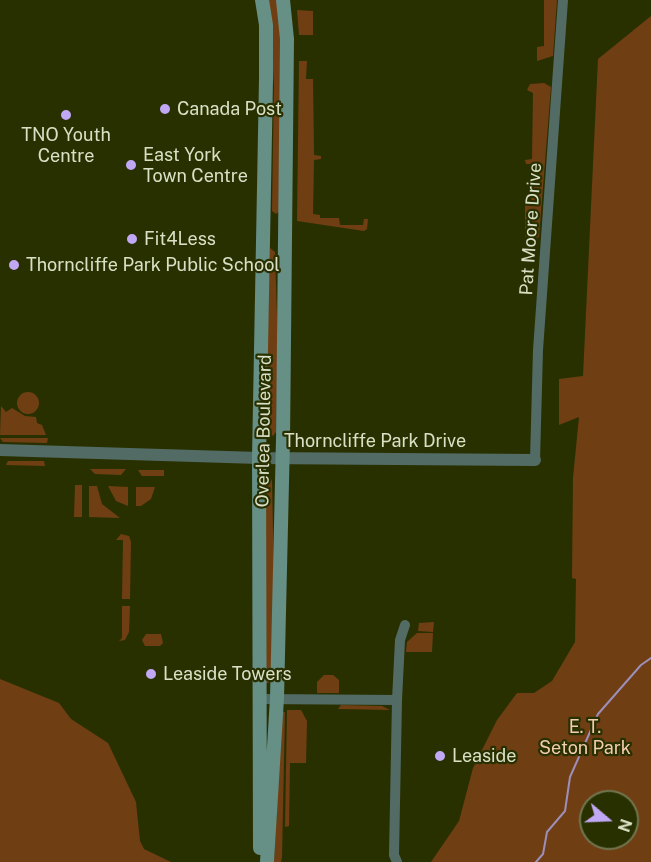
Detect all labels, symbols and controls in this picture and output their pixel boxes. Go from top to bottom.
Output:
place label: Canada Post [177,98,282,120]
marker: Canada Post [158,102,172,116]
marker: TNO Youth Centre [59,108,73,122]
place label: TNO Youth Centre [21,124,111,166]
place label: East York Town Centre [143,144,248,186]
marker: East York Town Centre [124,158,138,172]
street label: Pat Moore Drive [516,162,546,296]
place label: Fit4Less [144,228,216,250]
marker: Fit4Less [125,232,139,246]
place label: Thorncliffe Park Public School [26,254,280,276]
marker: Thorncliffe Park Public School [7,258,21,272]
street label: Overlea Boulevard [252,354,276,508]
street label: Thorncliffe Park Drive [284,430,466,452]
place label: Leaside Towers [163,663,291,685]
marker: Leaside Towers [144,667,158,681]
park label: E. T. Seton Park [539,716,631,758]
place label: Leaside [452,745,516,767]
marker: Leaside [433,749,447,763]
north arrow [579,790,639,850]
text: N [614,816,636,834]

